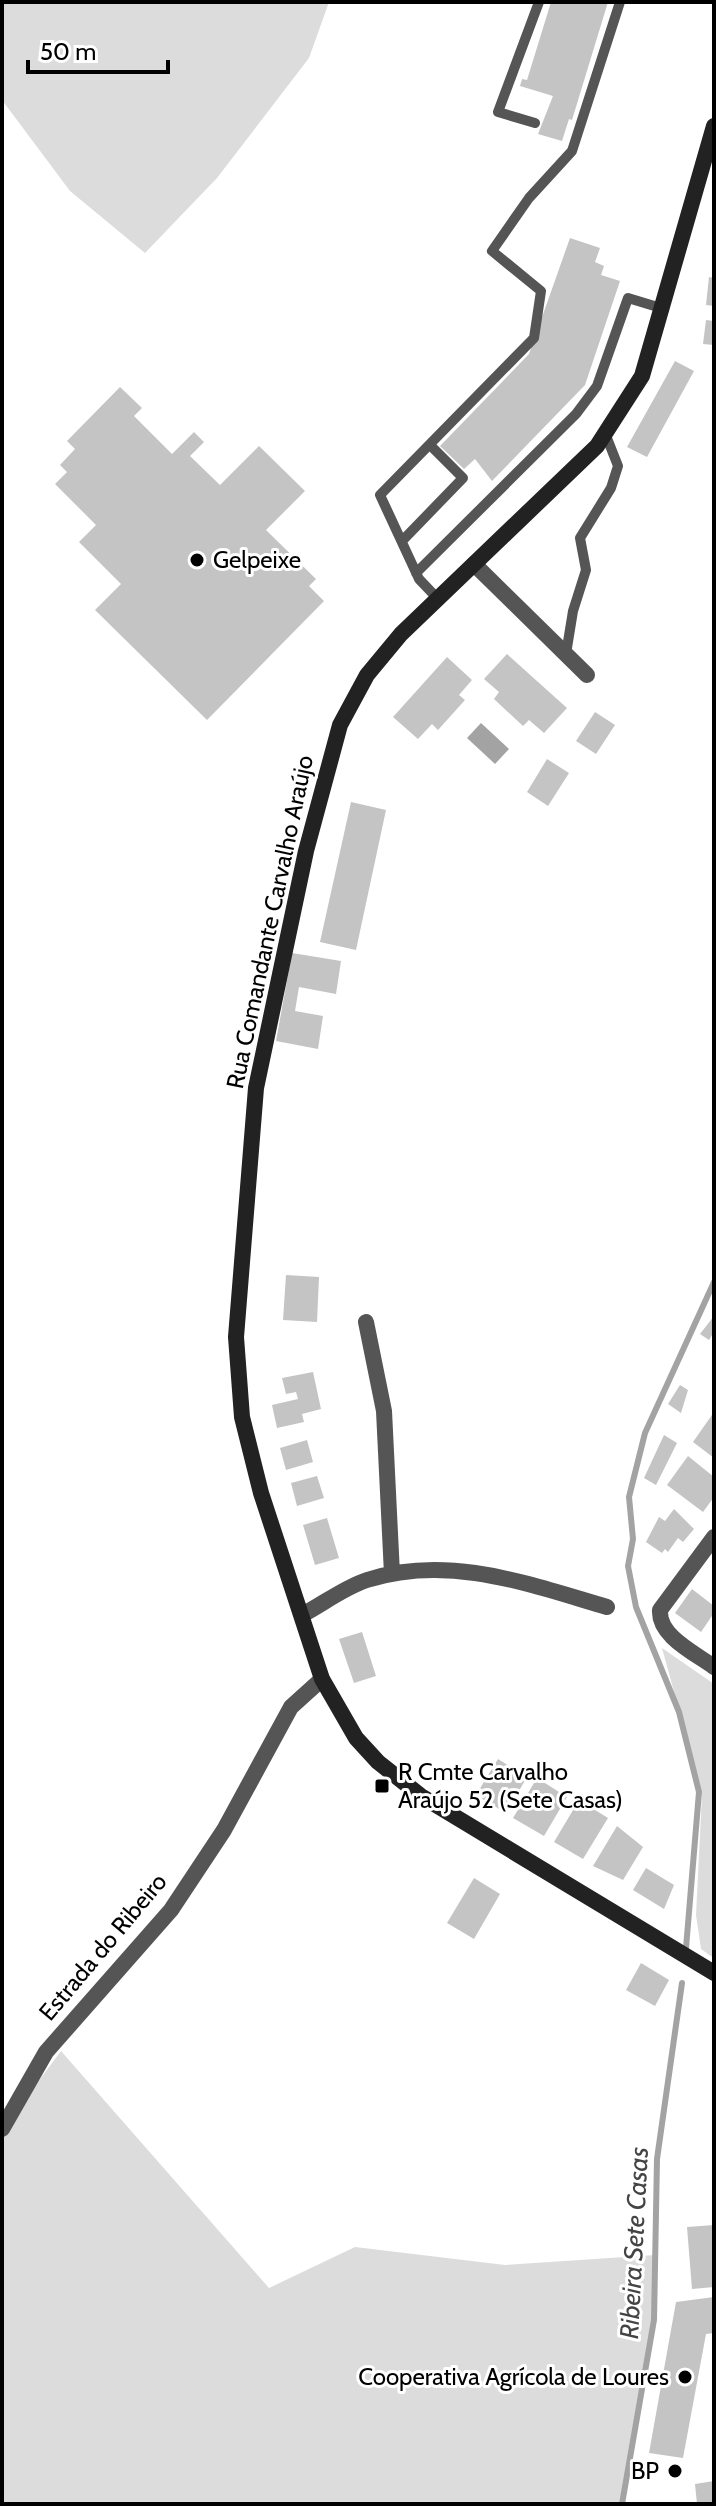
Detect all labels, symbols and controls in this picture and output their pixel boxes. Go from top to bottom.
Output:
scale bar [28,24,168,74]
text: 50 m [40,37,96,66]
place label: Gelpeixe [213,545,301,574]
marker: Gelpeixe [188,551,206,569]
street label: Rua Comandante Carvalho Araújo [220,753,319,1091]
place label: R Cmte Carvalho Araújo 52 (Sete Casas) [398,1757,623,1814]
marker: R Cmte Carvalho Araújo 52 (Sete Casas) [373,1777,391,1795]
street label: Estrada do Ribeiro [33,1867,172,2026]
water label: Ribeira Sete Casas [613,2146,655,2340]
place label: Cooperativa Agrícola de Loures [358,2362,669,2391]
marker: Cooperativa Agrícola de Loures [676,2368,694,2386]
place label: BP [631,2456,659,2485]
marker: BP [666,2462,684,2480]

